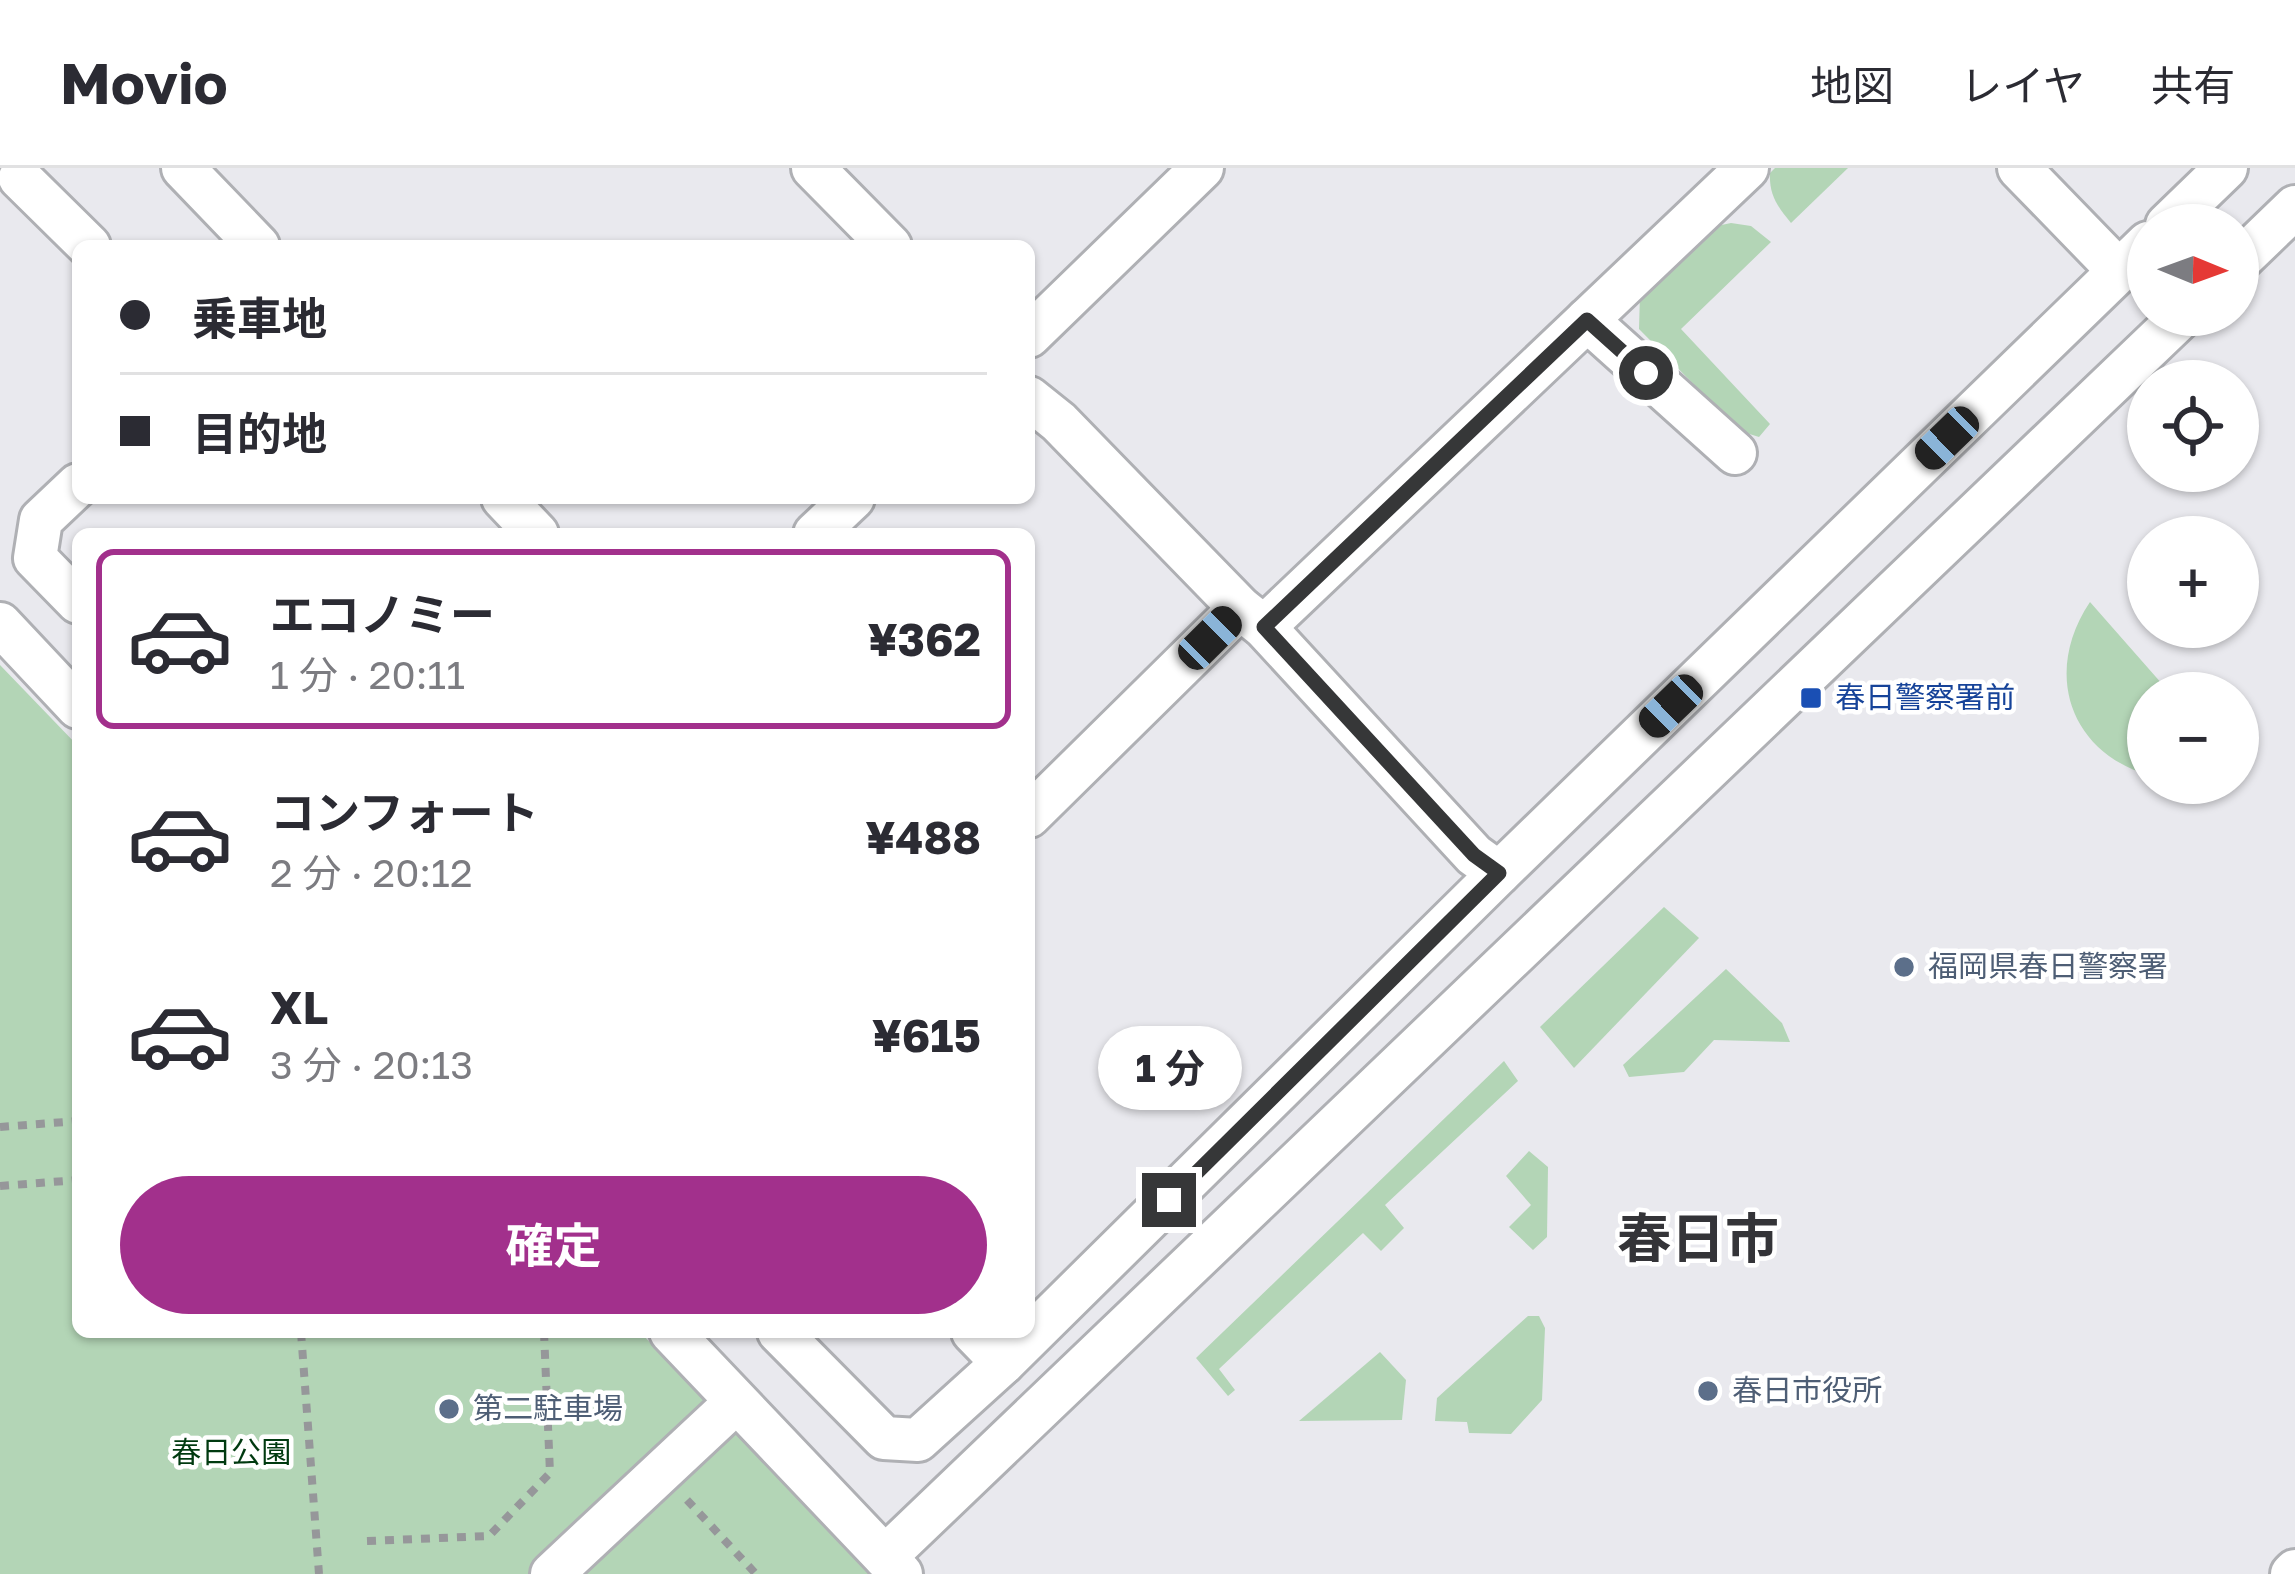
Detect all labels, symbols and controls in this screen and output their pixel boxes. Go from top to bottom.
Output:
text: Movio [60,48,228,117]
text: 地図 [1810,60,1894,110]
text: レイヤ [1960,60,2085,110]
text: 共有 [2151,60,2235,110]
north arrow [2127,204,2259,336]
map controls [2127,204,2259,804]
text: 乗車地 [192,291,327,345]
route start [1619,346,1673,400]
button: locate [2127,360,2259,492]
car [1909,400,1985,476]
text: 目的地 [192,406,327,460]
button: + [2127,516,2259,648]
icon: car [126,585,234,693]
text: エコノミー [270,587,495,641]
car [1172,600,1248,676]
text: ¥362 [868,612,981,666]
text: 1 分 · 20:11 [270,651,465,698]
car [1633,668,1709,744]
button: − [2127,672,2259,804]
place label: 春日警察署前 [1835,679,2015,715]
marker: 春日警察署前 [1798,685,1824,711]
icon: car [126,783,234,891]
text: コンフォート [270,785,539,839]
text: ¥488 [866,810,981,864]
text: 2 分 · 20:12 [270,849,473,896]
place label: 福岡県春日警察署 [1928,948,2168,984]
marker: 福岡県春日警察署 [1891,954,1917,980]
text: XL [270,980,328,1034]
icon: car [126,981,234,1089]
text: ¥615 [872,1008,981,1062]
callout: 1 分 [1097,1026,1241,1110]
text: 3 分 · 20:13 [270,1041,473,1088]
text: 1 分 [1136,1044,1204,1091]
route end [1142,1173,1196,1227]
button: 確定 [120,1176,987,1314]
district label: 春日市 [1617,1205,1779,1270]
place label: 春日市役所 [1732,1372,1882,1408]
marker: 春日市役所 [1695,1378,1721,1404]
place label: 第二駐車場 [473,1390,623,1426]
marker: 第二駐車場 [436,1396,462,1422]
park label: 春日公園 [171,1434,291,1470]

